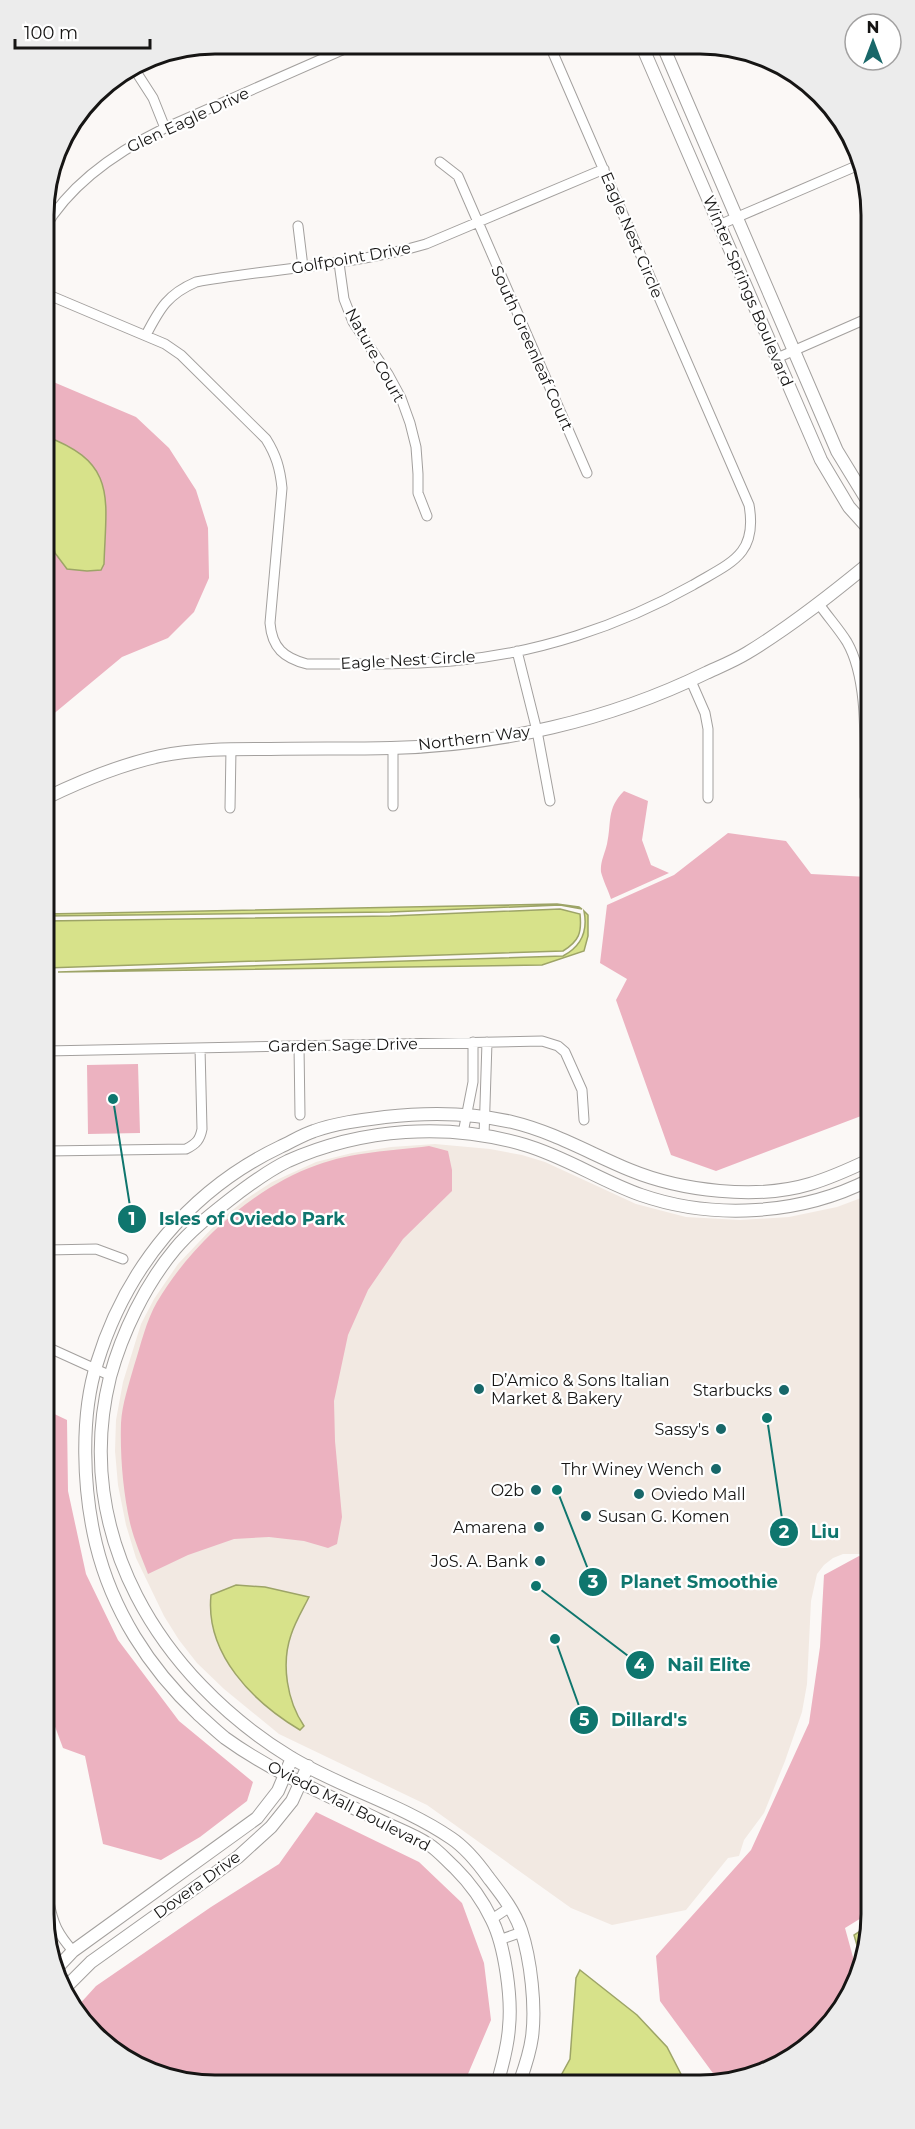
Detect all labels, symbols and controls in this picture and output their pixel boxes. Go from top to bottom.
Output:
scale bar [15,12,150,50]
north arrow [843,12,903,72]
text: N [867,18,879,37]
text: 100 m [24,22,78,44]
street label: Glen Eagle Drive [124,83,252,157]
street label: Eagle Nest Circle [597,169,667,301]
street label: Winter Springs Boulevard [699,193,797,389]
street label: Golfpoint Drive [290,238,412,278]
street label: South Greenleaf Court [487,263,577,434]
street label: Nature Court [341,305,409,406]
street label: Eagle Nest Circle [340,647,476,673]
street label: Northern Way [417,722,531,754]
street label: Garden Sage Drive [268,1034,418,1056]
callout: Isles of Oviedo Park [117,1201,357,1237]
text: 1 [128,1208,136,1230]
text: Isles of Oviedo Park [159,1208,345,1230]
place label: D’Amico & Sons Italian Market & Bakery [491,1371,670,1408]
place label: Starbucks [693,1381,772,1400]
marker: D’Amico & Sons Italian Market & Bakery [472,1382,486,1396]
marker: Starbucks [777,1383,791,1397]
place label: Sassy's [654,1420,709,1439]
marker: Sassy's [714,1422,728,1436]
place label: Thr Winey Wench [561,1460,704,1479]
marker: Thr Winey Wench [709,1462,723,1476]
place label: O2b [491,1481,524,1500]
marker: O2b [529,1483,543,1497]
place label: Oviedo Mall [651,1485,745,1504]
marker: Oviedo Mall [632,1487,646,1501]
place label: Susan G. Komen [598,1507,729,1526]
marker: Susan G. Komen [579,1509,593,1523]
callout: Liu [769,1514,852,1550]
place label: Amarena [453,1518,527,1537]
marker: Amarena [532,1520,546,1534]
text: 2 [779,1521,790,1543]
text: Liu [811,1521,839,1543]
place label: JoS. A. Bank [430,1552,528,1571]
marker: JoS. A. Bank [533,1554,547,1568]
callout: Planet Smoothie [578,1564,790,1600]
text: 3 [587,1571,599,1593]
text: Planet Smoothie [620,1571,778,1593]
callout: Nail Elite [625,1647,763,1683]
text: 4 [634,1654,647,1676]
text: Nail Elite [667,1654,751,1676]
callout: Dillard's [569,1702,699,1738]
text: 5 [579,1709,590,1731]
text: Dillard's [611,1709,687,1731]
street label: Oviedo Mall Boulevard [264,1757,434,1855]
street label: Dovera Drive [150,1847,244,1923]

